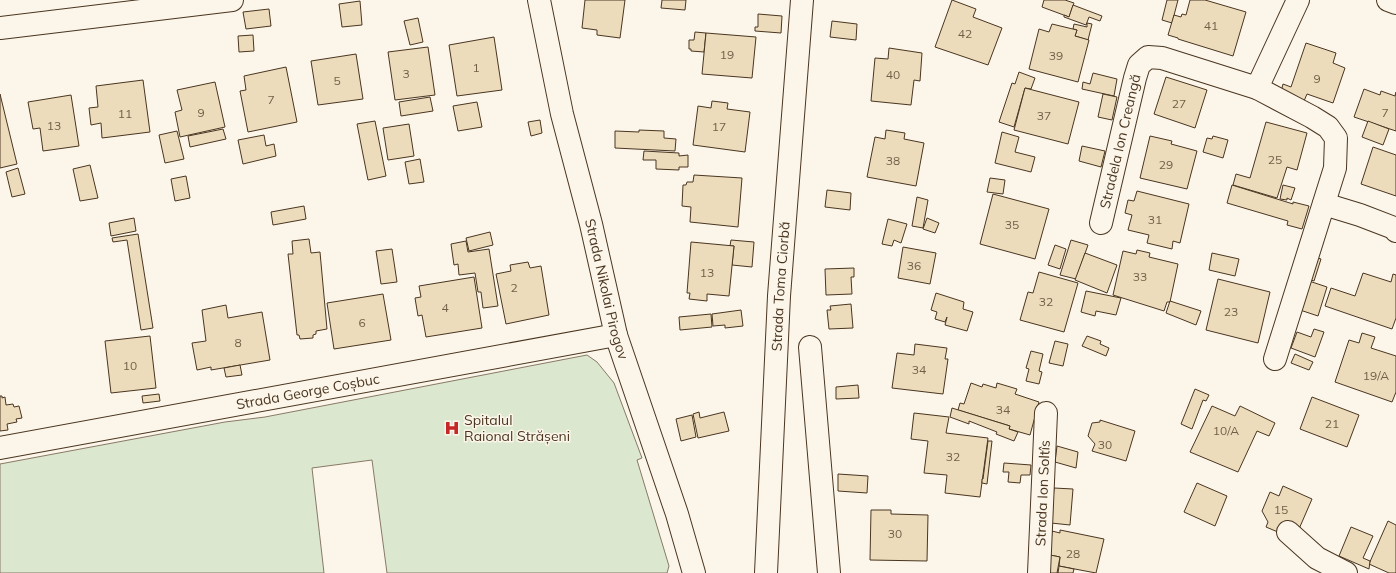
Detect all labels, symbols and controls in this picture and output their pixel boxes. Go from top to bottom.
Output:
house number: 41 [1204,18,1218,33]
house number: 42 [958,26,972,41]
house number: 19 [720,47,734,62]
house number: 39 [1049,48,1063,63]
house number: 1 [472,60,480,75]
house number: 3 [402,66,410,81]
house number: 40 [886,67,900,82]
house number: 9 [1313,71,1321,86]
street label: Stradela Ion Creangă [1096,72,1145,210]
house number: 5 [333,73,341,88]
house number: 7 [267,92,275,107]
house number: 27 [1172,96,1186,111]
house number: 9 [197,105,205,120]
house number: 7 [1381,105,1389,120]
house number: 11 [118,106,132,121]
house number: 37 [1037,108,1051,123]
house number: 13 [47,118,61,133]
house number: 17 [712,119,726,134]
house number: 25 [1268,152,1282,167]
house number: 38 [886,153,900,168]
house number: 29 [1159,157,1173,172]
house number: 31 [1148,212,1162,227]
street label: Strada Nikolai Pirogov [581,217,633,362]
house number: 35 [1005,217,1019,232]
street label: Strada Toma Ciorbă [767,221,794,352]
house number: 36 [907,258,921,273]
house number: 13 [700,265,714,280]
house number: 33 [1133,269,1147,284]
house number: 2 [510,280,518,295]
house number: 32 [1039,294,1053,309]
house number: 4 [441,300,449,315]
house number: 23 [1224,304,1238,319]
house number: 6 [358,315,366,330]
house number: 8 [234,335,242,350]
house number: 10 [123,358,137,373]
house number: 34 [912,362,926,377]
house number: 19/A [1363,368,1389,383]
street label: Strada George Coșbuc [235,370,381,414]
house number: 34 [996,402,1010,417]
place label: Spitalul Raional Strășeni [464,411,570,445]
house number: 21 [1325,416,1339,431]
hospital icon: Spitalul Raional Strășeni [443,419,461,437]
house number: 10/A [1213,423,1239,438]
house number: 30 [1098,437,1112,452]
street label: Strada Ion Soltîs [1031,440,1054,547]
house number: 32 [946,449,960,464]
house number: 15 [1274,502,1288,517]
house number: 30 [888,526,902,541]
house number: 28 [1066,546,1080,561]

